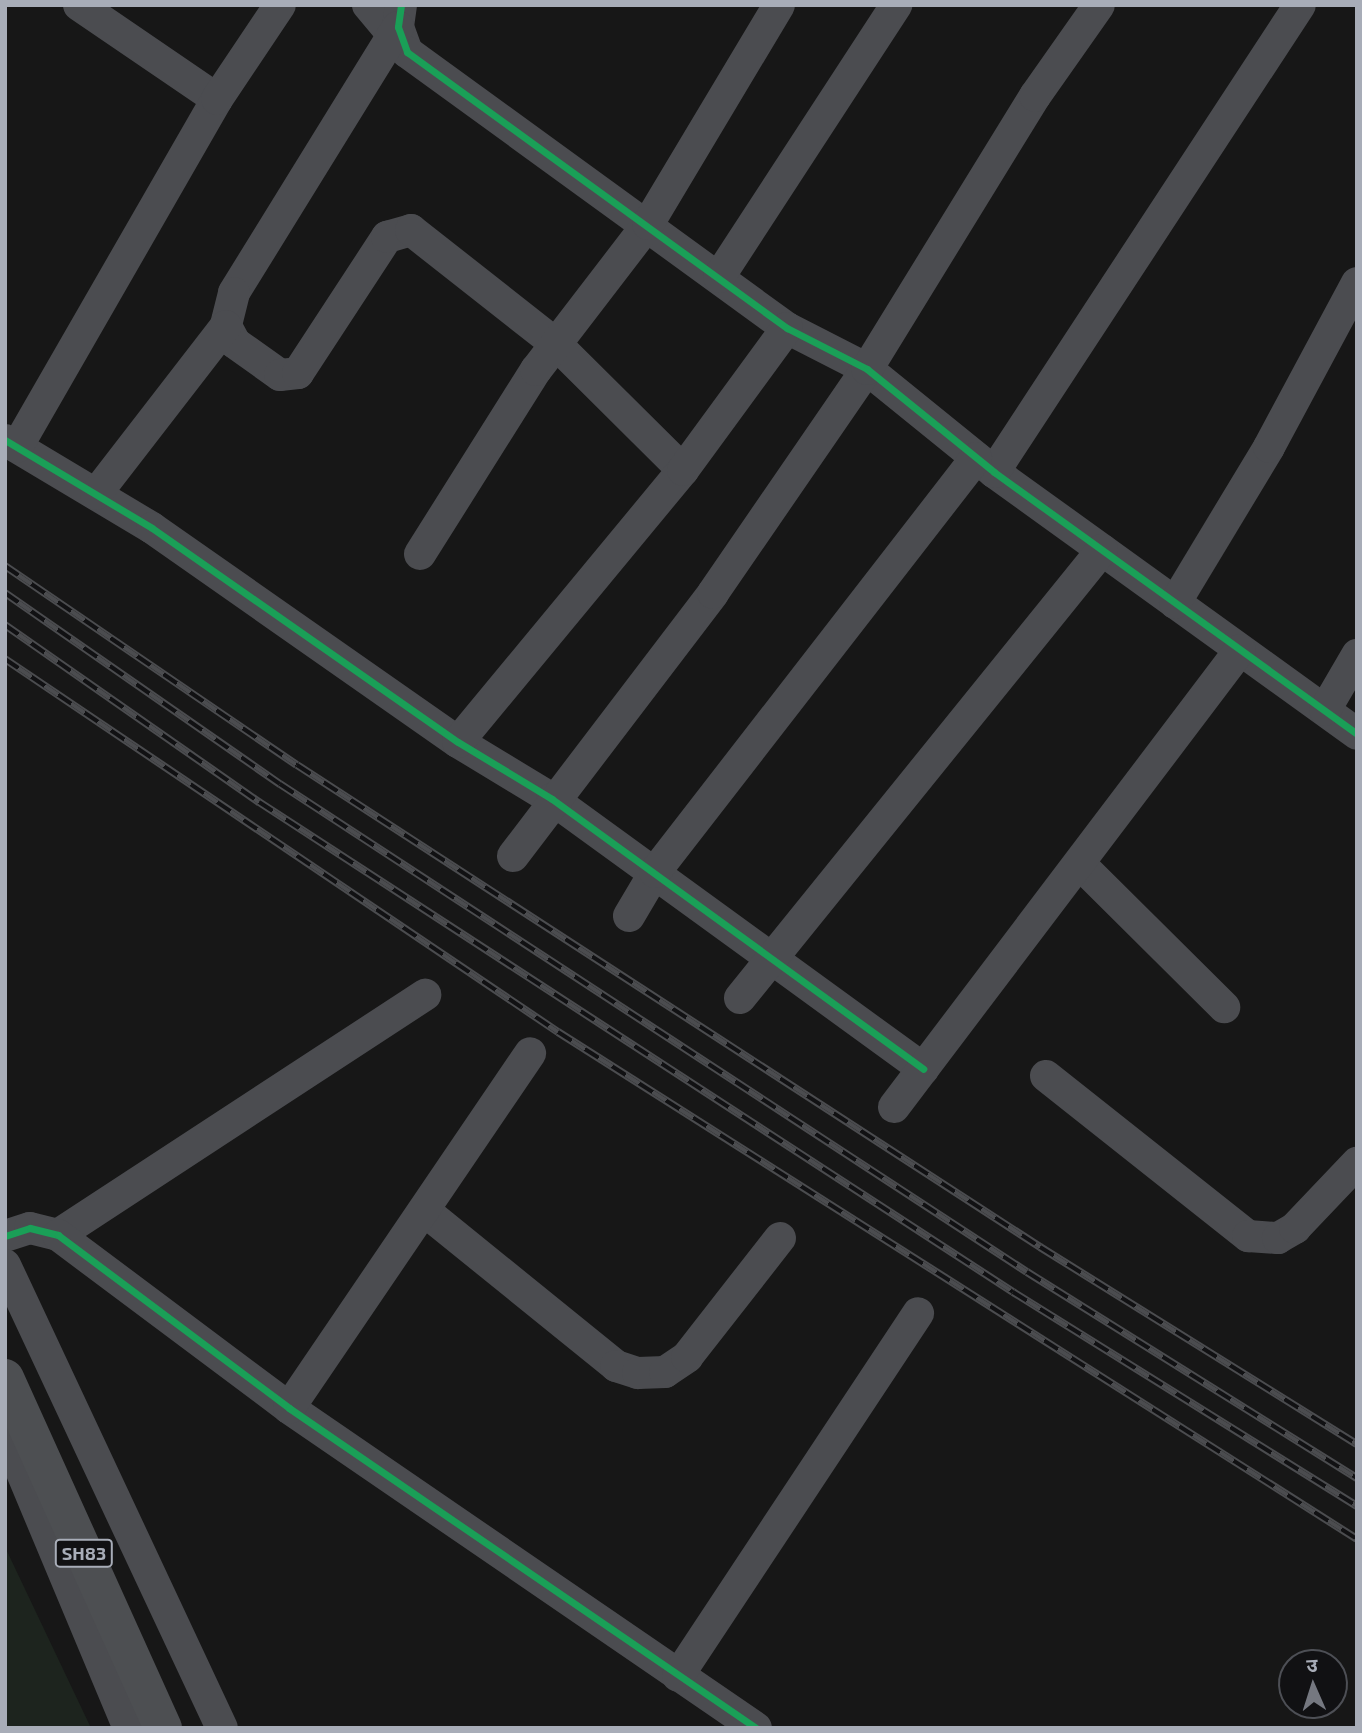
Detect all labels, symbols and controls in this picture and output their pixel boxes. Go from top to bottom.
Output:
road number: SH83 [54,1538,114,1568]
north arrow [1278,1649,1348,1719]
text: उ [1306,1653,1318,1676]

